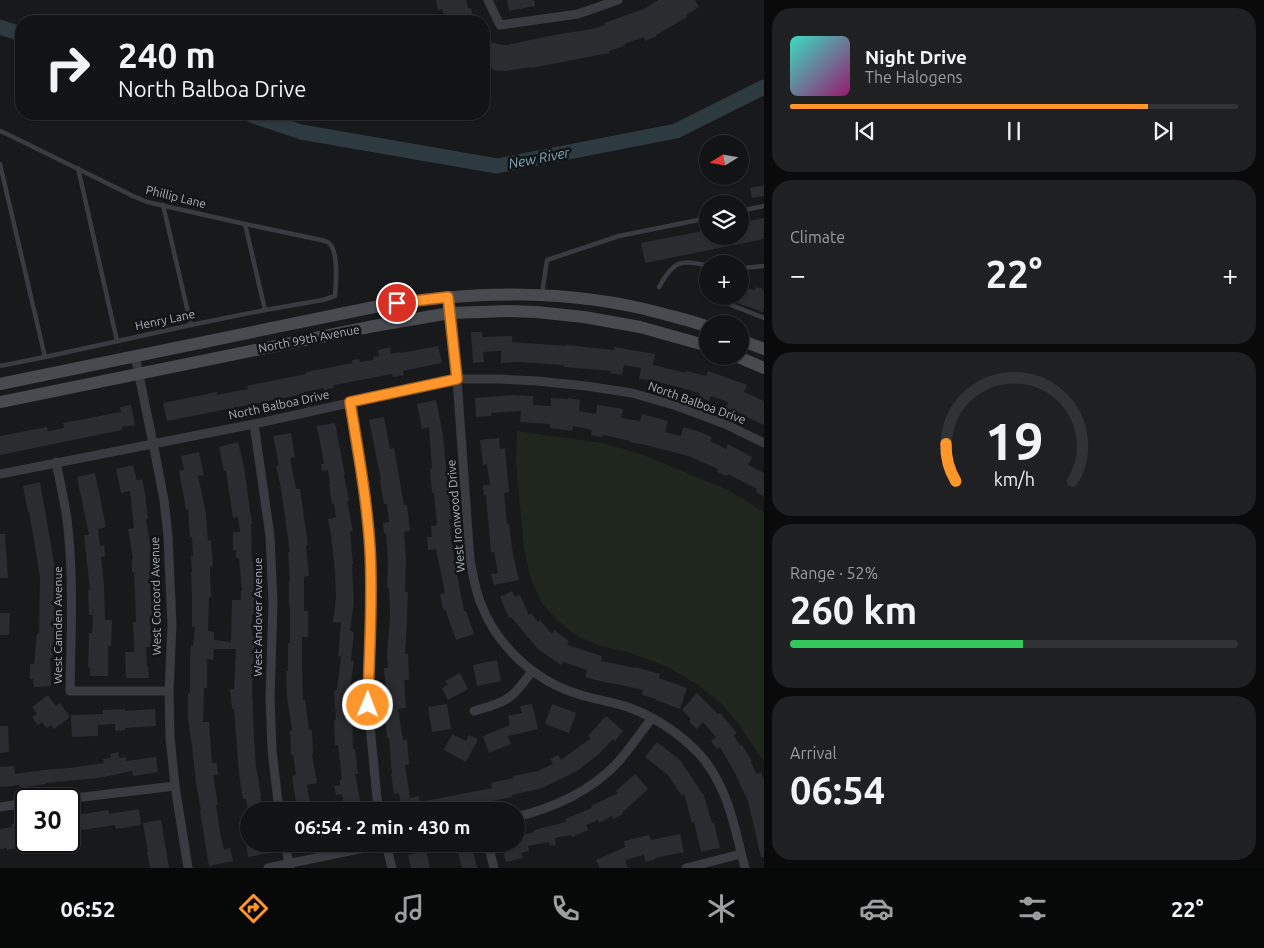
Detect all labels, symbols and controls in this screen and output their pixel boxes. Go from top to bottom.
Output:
icon: right [35,35,100,100]
text: 240 m [118,35,216,75]
text: Night Drive [865,46,967,68]
text: The Halogens [865,68,963,86]
text: North Balboa Drive [118,76,306,101]
icon: previous [851,117,879,145]
icon: pause [1000,117,1028,145]
icon: next [1149,117,1177,145]
north arrow [699,135,749,185]
map controls [699,135,749,365]
water label: New River [507,144,572,172]
street label: Phillip Lane [145,183,208,210]
button: layers [699,195,749,245]
text: Climate [790,228,845,246]
text: 22° [986,253,1042,295]
button: + [699,255,749,305]
text: − [790,259,806,290]
text: + [1222,259,1238,290]
pin [376,282,418,324]
icon: arrive [383,289,411,317]
street label: Henry Lane [134,307,196,332]
button: − [699,315,749,365]
street label: North 99th Avenue [257,322,361,355]
street label: North Balboa Drive [647,379,748,426]
street label: North Balboa Drive [227,387,330,422]
text: 19 [985,412,1043,470]
street label: West Ironwood Drive [444,459,467,573]
text: km/h [993,469,1035,489]
street label: West Concord Avenue [148,537,163,655]
street label: West Andover Avenue [251,557,264,677]
text: Range · 52% [790,564,878,582]
street label: West Camden Avenue [51,566,64,684]
text: 260 km [790,589,917,631]
position arrow [341,678,393,730]
text: Arrival [790,744,837,762]
text: 06:54 [790,769,885,811]
speed limit sign: 30 [15,788,80,853]
text: 06:54 · 2 min · 430 m [295,816,470,838]
icon: directions [236,891,271,926]
icon: music [392,891,427,926]
icon: phone [548,891,583,926]
icon: climate [704,891,739,926]
icon: car [859,891,894,926]
icon: filters [1015,891,1050,926]
text: 06:52 [60,896,115,921]
text: 22° [1171,896,1204,921]

